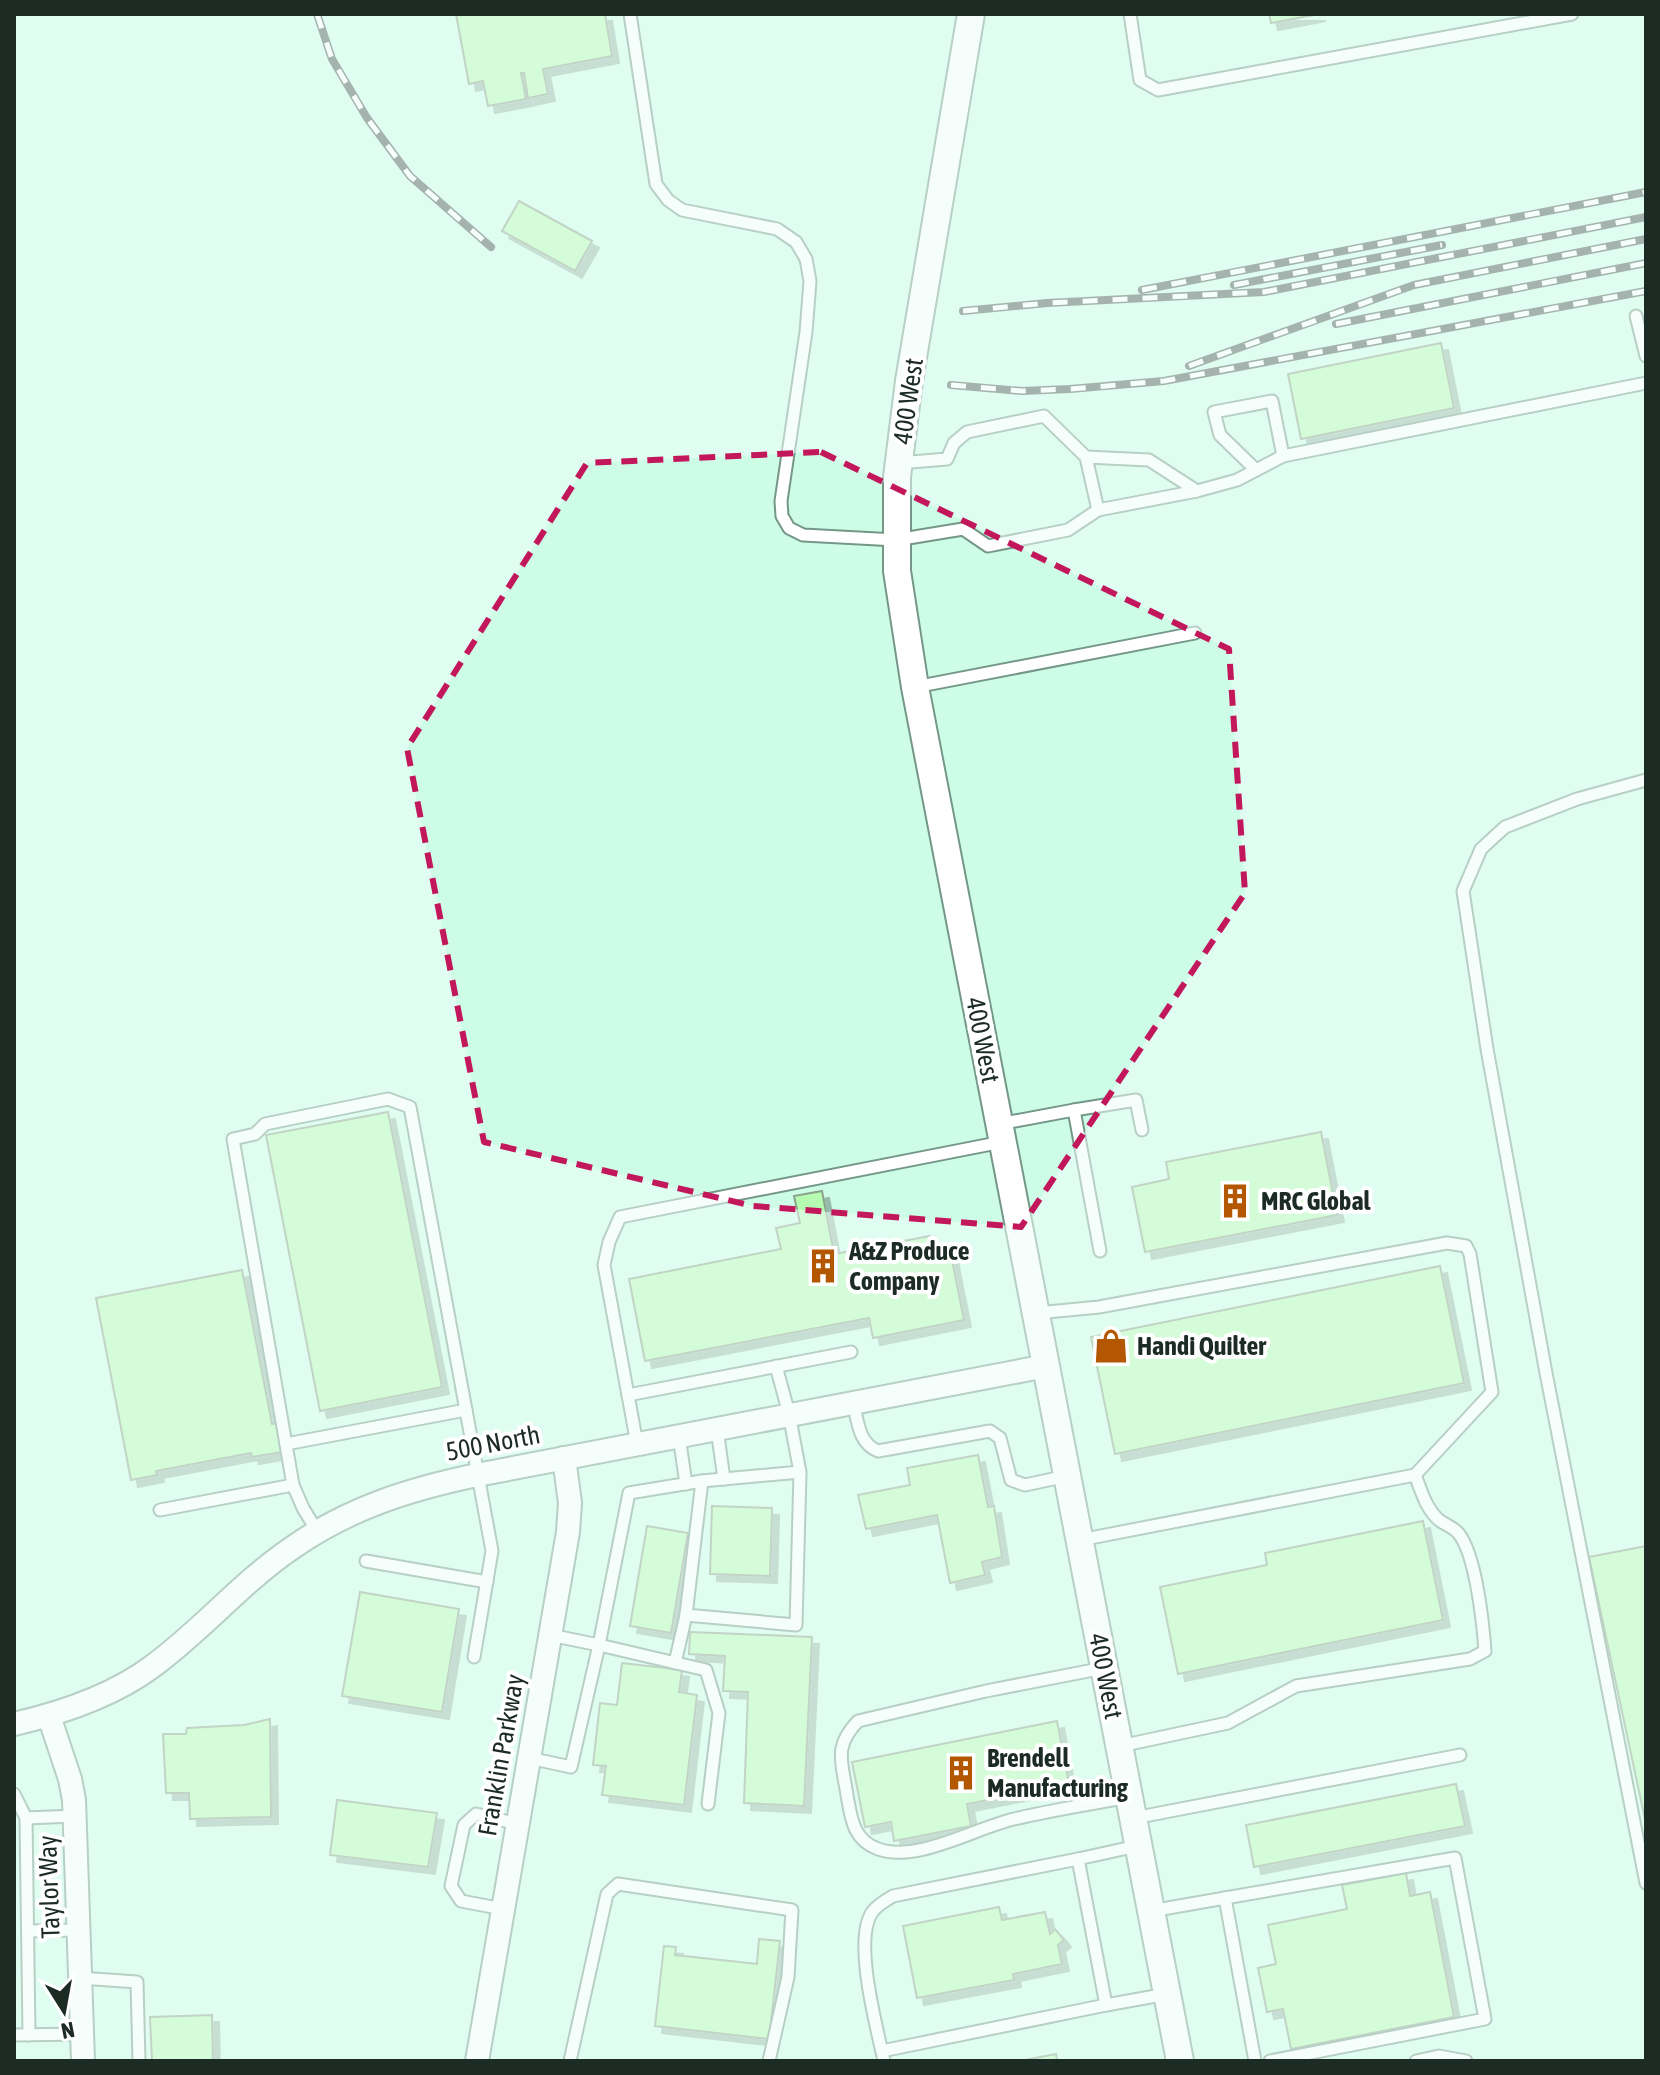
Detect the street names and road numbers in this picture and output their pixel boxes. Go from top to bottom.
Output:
street label: 400 West [887,356,929,446]
street label: 400 West [960,995,1006,1085]
street label: 500 North [443,1419,543,1467]
street label: 400 West [1083,1631,1129,1721]
street label: Franklin Parkway [472,1671,530,1838]
street label: Taylor Way [32,1835,66,1939]

